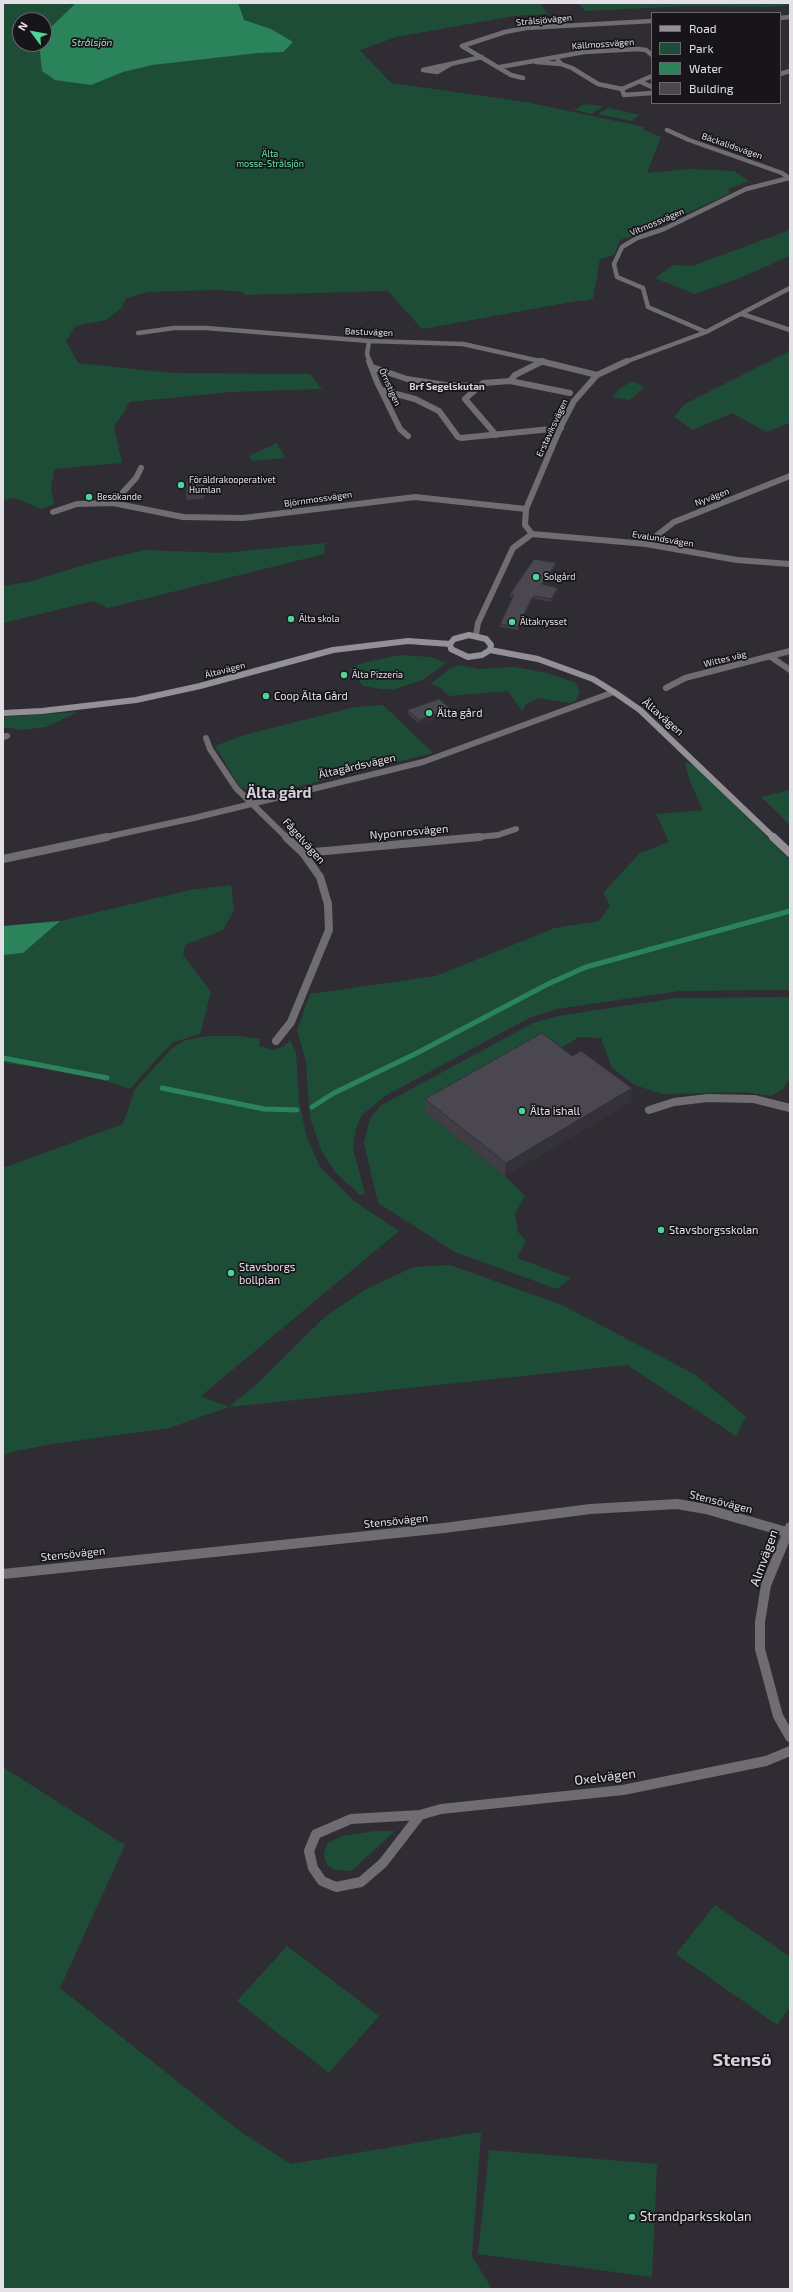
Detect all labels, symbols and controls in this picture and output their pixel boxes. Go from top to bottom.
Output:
north arrow [12,12,52,52]
street label: Strålsjövägen [516,12,572,28]
legend [651,12,781,104]
text: N [15,19,30,33]
text: Road [689,21,717,35]
street label: Källmossvägen [571,36,635,52]
water label: Strålsjön [72,37,112,49]
text: Park [689,41,714,55]
text: Water [689,61,723,75]
text: Building [689,81,733,95]
street label: Bäckalidsvägen [700,131,764,161]
park label: Älta mosse-Strålsjön [236,149,304,170]
street label: Vitmossvägen [628,206,686,238]
street label: Bastuvägen [345,326,393,338]
street label: Örnstigen [377,366,403,408]
district label: Brf Segelskutan [409,381,485,393]
street label: Erstaviksvägen [534,397,570,459]
place label: Föräldrakooperativet Humlan [189,475,276,496]
marker: Föräldrakooperativet Humlan [176,480,186,490]
street label: Nyvägen [693,486,731,508]
street label: Björnmossvägen [283,489,353,509]
marker: Besökande [84,492,94,502]
place label: Besökande [97,492,142,502]
street label: Evalundsvägen [631,529,695,549]
marker: Solgård [531,572,541,582]
place label: Solgård [544,572,575,582]
marker: Älta skola [286,614,296,624]
place label: Älta skola [299,614,339,624]
marker: Ältakrysset [507,617,517,627]
place label: Ältakrysset [520,617,567,627]
street label: Wittes väg [702,648,748,670]
street label: Ältavägen [204,659,246,681]
marker: Älta Pizzeria [339,670,349,680]
place label: Älta Pizzeria [352,670,403,680]
place label: Coop Älta Gård [274,689,348,703]
marker: Coop Älta Gård [261,691,271,701]
street label: Ältavägen [640,695,686,739]
place label: Älta gård [437,706,482,720]
marker: Älta gård [424,708,434,718]
street label: Ältagårdsvägen [317,751,397,781]
district label: Älta gård [247,784,311,802]
street label: Fågelvägen [280,815,328,867]
street label: Nyponrosvägen [369,822,449,842]
place label: Älta ishall [530,1104,580,1118]
marker: Älta ishall [517,1106,527,1116]
place label: Stavsborgsskolan [669,1223,758,1237]
marker: Stavsborgsskolan [656,1225,666,1235]
place label: Stavsborgs bollplan [239,1260,295,1286]
marker: Stavsborgs bollplan [226,1268,236,1278]
street label: Stensövägen [688,1488,754,1516]
street label: Stensövägen [363,1511,429,1531]
street label: Almvägen [747,1528,781,1588]
street label: Stensövägen [40,1544,106,1564]
street label: Oxelvägen [573,1766,637,1788]
district label: Stensö [712,2049,772,2071]
place label: Strandparksskolan [640,2209,752,2225]
marker: Strandparksskolan [627,2212,637,2222]

